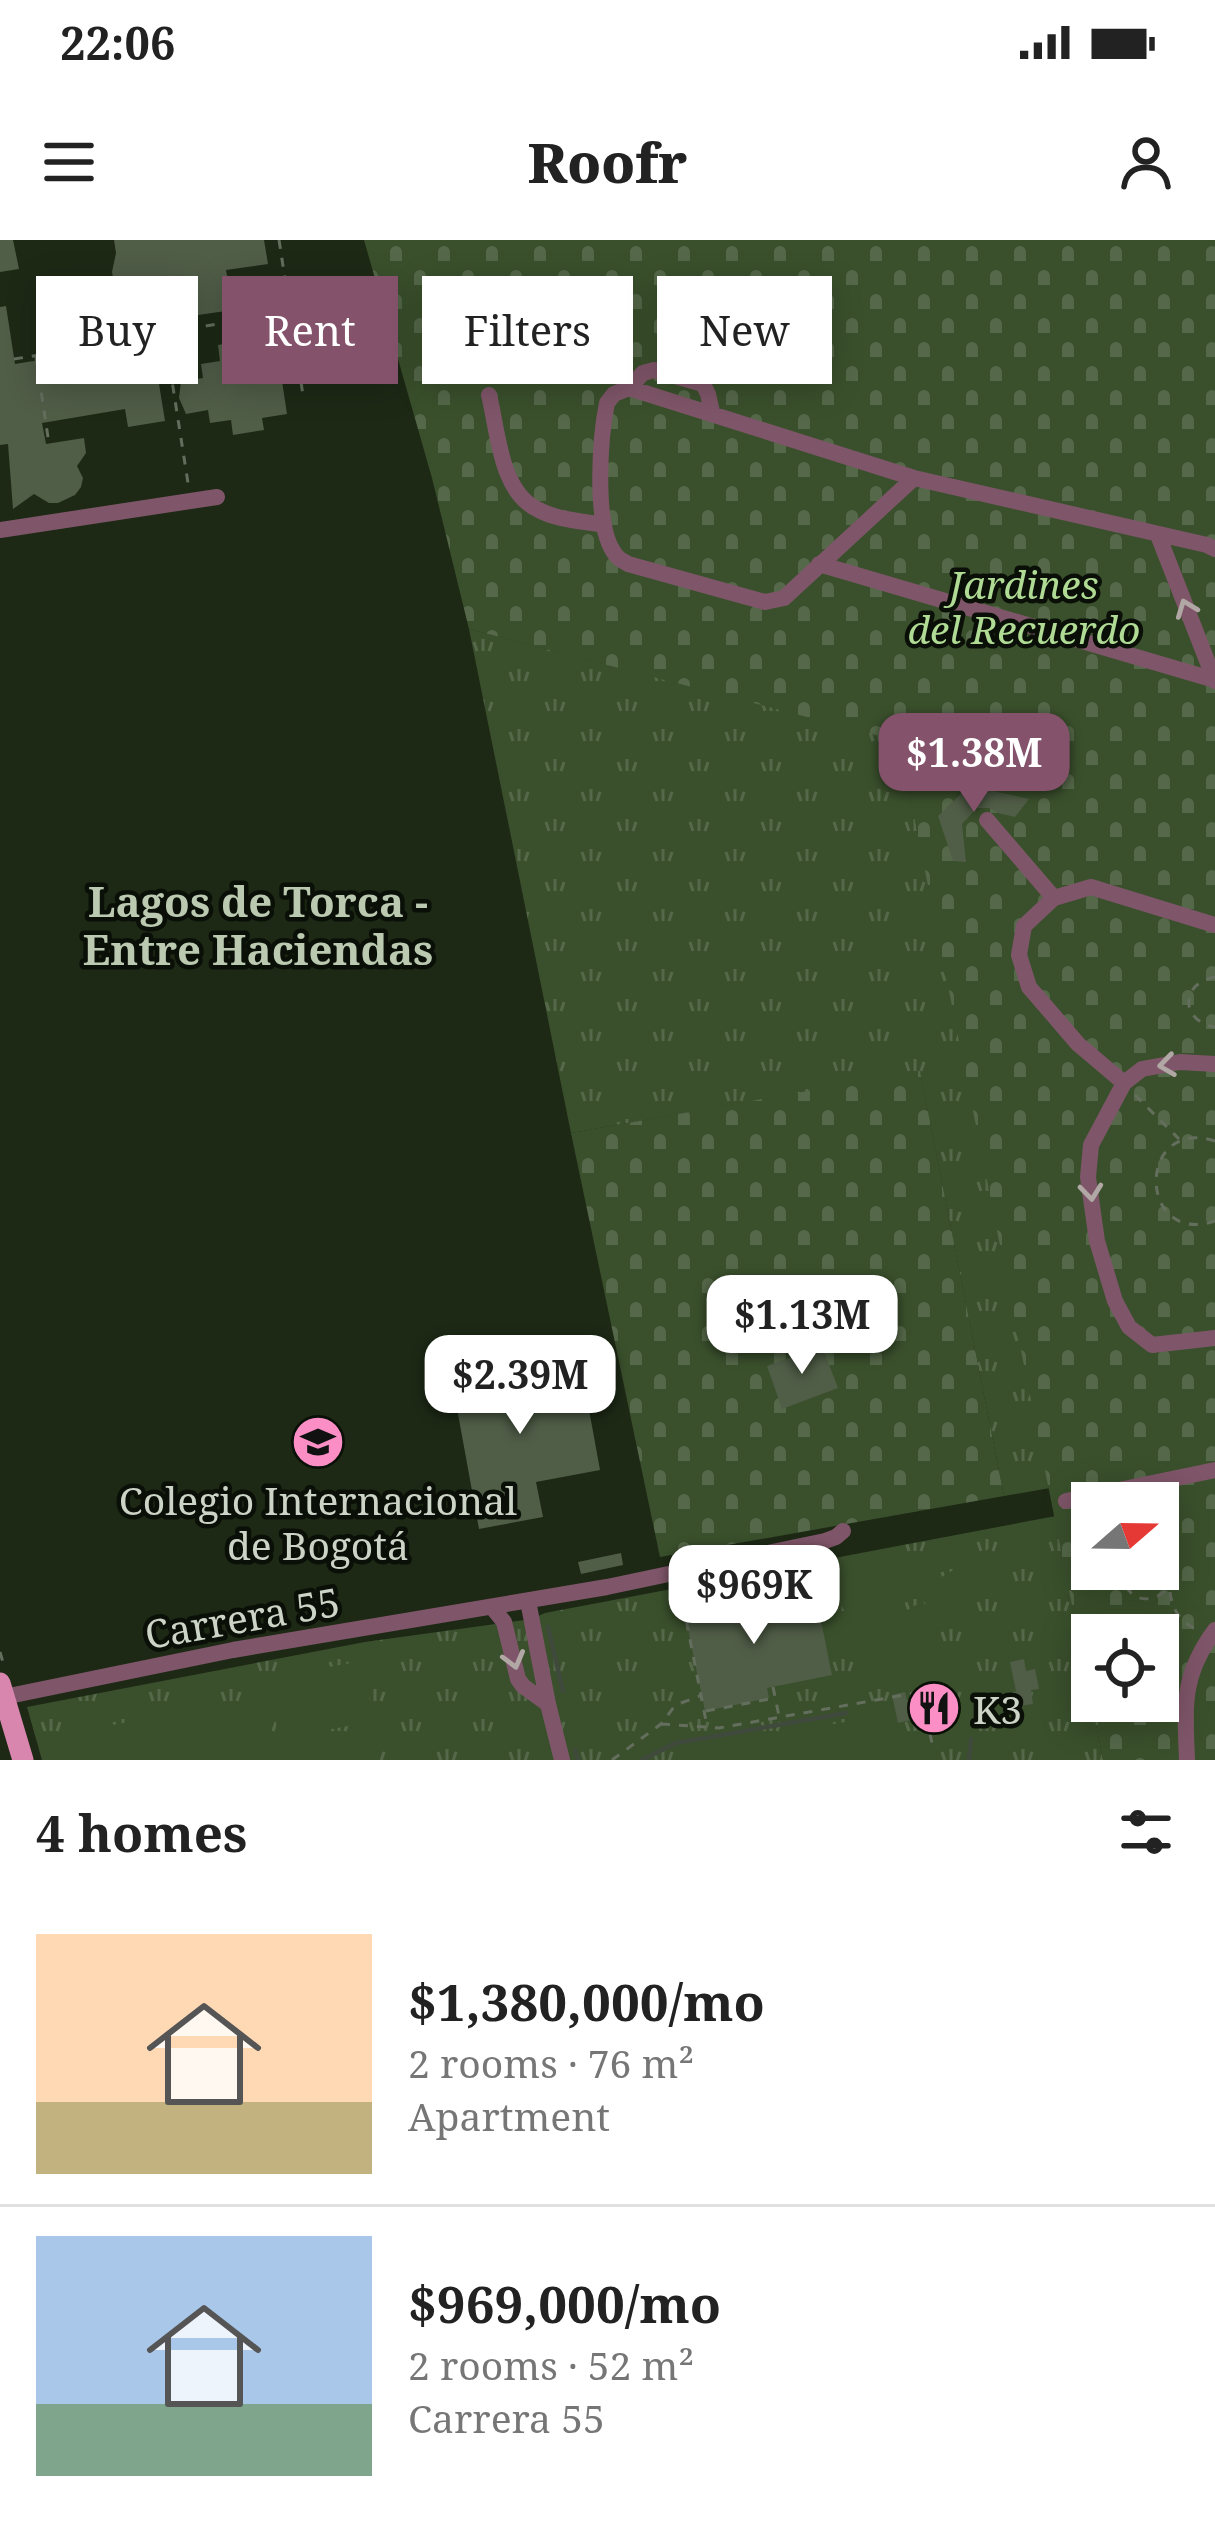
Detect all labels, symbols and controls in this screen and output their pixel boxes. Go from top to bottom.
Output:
text: 22:06 [60,12,175,73]
text: Roofr [528,125,687,199]
icon: menu [36,129,102,195]
icon: person [1113,129,1179,195]
chip: Buy [36,276,198,384]
chip: Rent [222,276,398,384]
chip: Filters [422,276,633,384]
chip: New [657,276,832,384]
park label: Jardines del Recuerdo [908,557,1140,655]
one-way arrow [1176,598,1201,619]
pin: $1.38M [876,713,1072,815]
text: $1.38M [906,725,1042,778]
district label: Lagos de Torca - Entre Haciendas [83,872,433,977]
one-way arrow [1157,1051,1177,1077]
one-way arrow [1078,1183,1103,1202]
pin: $1.13M [704,1275,900,1377]
text: $1.13M [734,1287,870,1340]
pin: $2.39M [422,1335,618,1437]
text: $2.39M [452,1347,588,1400]
school or university icon: Colegio Internacional de Bogotá [290,1414,346,1470]
place label: Colegio Internacional de Bogotá [119,1473,517,1571]
north arrow [1071,1482,1179,1590]
map controls [1071,1482,1179,1722]
pin: $969K [670,1545,838,1647]
text: $969K [696,1557,812,1610]
street label: Carrera 55 [140,1574,344,1660]
button: locate [1071,1614,1179,1722]
one-way arrow [499,1649,524,1670]
restaurant icon: K3 [906,1680,962,1736]
place label: K3 [973,1682,1022,1735]
text: 4 homes [36,1797,247,1867]
icon: filters [1113,1799,1179,1865]
text: $1,380,000/mo [408,1966,765,2036]
icon: home [132,1982,276,2126]
text: 2 rooms · 76 m² [408,2036,694,2089]
text: Apartment [408,2089,610,2142]
text: $969,000/mo [408,2268,721,2338]
icon: home [132,2284,276,2428]
text: 2 rooms · 52 m² [408,2338,694,2391]
text: Carrera 55 [408,2391,605,2444]

